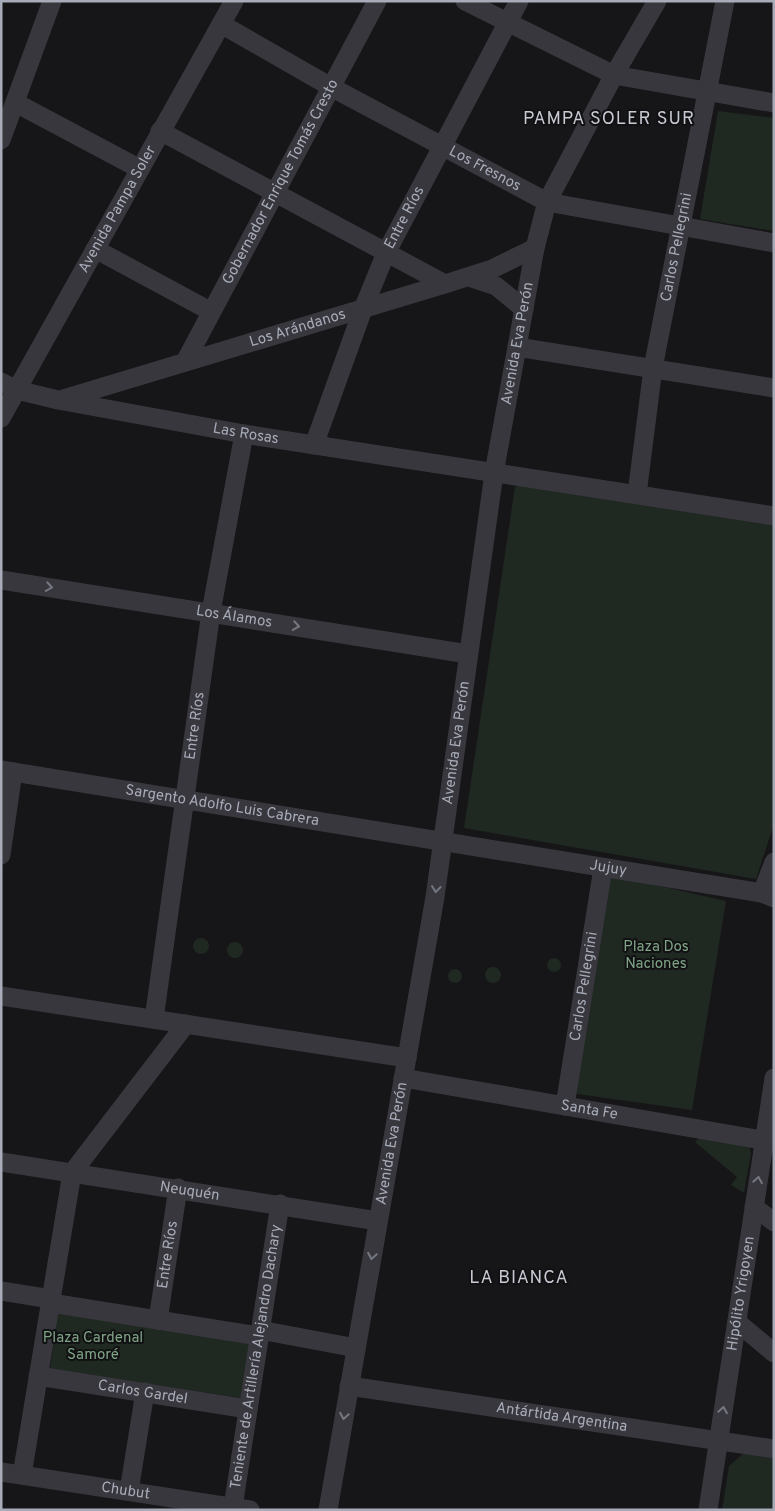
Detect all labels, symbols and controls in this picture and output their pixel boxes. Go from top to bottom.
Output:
street label: Gobernador Enrique Tomás Cresto [218,76,343,288]
district label: PAMPA SOLER SUR [523,108,695,131]
street label: Avenida Pampa Soler [74,142,161,276]
street label: Los Fresnos [446,142,524,196]
street label: Entre Ríos [380,183,429,252]
street label: Carlos Pellegrini [657,191,697,303]
street label: Avenida Eva Perón [497,281,538,406]
street label: Los Arándanos [247,305,348,352]
street label: Las Rosas [211,419,280,449]
one-way arrow [45,582,54,592]
street label: Los Álamos [195,602,274,632]
one-way arrow [293,620,301,631]
street label: Avenida Eva Perón [438,680,474,806]
street label: Entre Ríos [181,691,209,761]
street label: Sargento Adolfo Luis Cabrera [124,781,320,831]
street label: Jujuy [588,856,628,881]
one-way arrow [431,886,442,894]
street label: Carlos Pellegrini [566,930,602,1043]
park label: Plaza Dos Naciones [623,938,689,974]
street label: Avenida Eva Perón [372,1081,412,1206]
street label: Santa Fe [559,1096,619,1124]
one-way arrow [752,1175,763,1183]
street label: Neuquén [158,1177,221,1206]
street label: Entre Ríos [153,1220,182,1290]
street label: Teniente de Artillería Alejandro Dachary [226,1223,286,1491]
street label: Hipólito Yrigoyen [723,1235,759,1352]
one-way arrow [368,1252,378,1261]
district label: LA BIANCA [469,1267,569,1290]
park label: Plaza Cardenal Samoré [43,1329,143,1365]
street label: Carlos Gardel [96,1376,189,1409]
street label: Antártida Argentina [495,1398,629,1437]
one-way arrow [718,1405,728,1414]
one-way arrow [340,1412,350,1421]
street label: Chubut [100,1478,151,1504]

